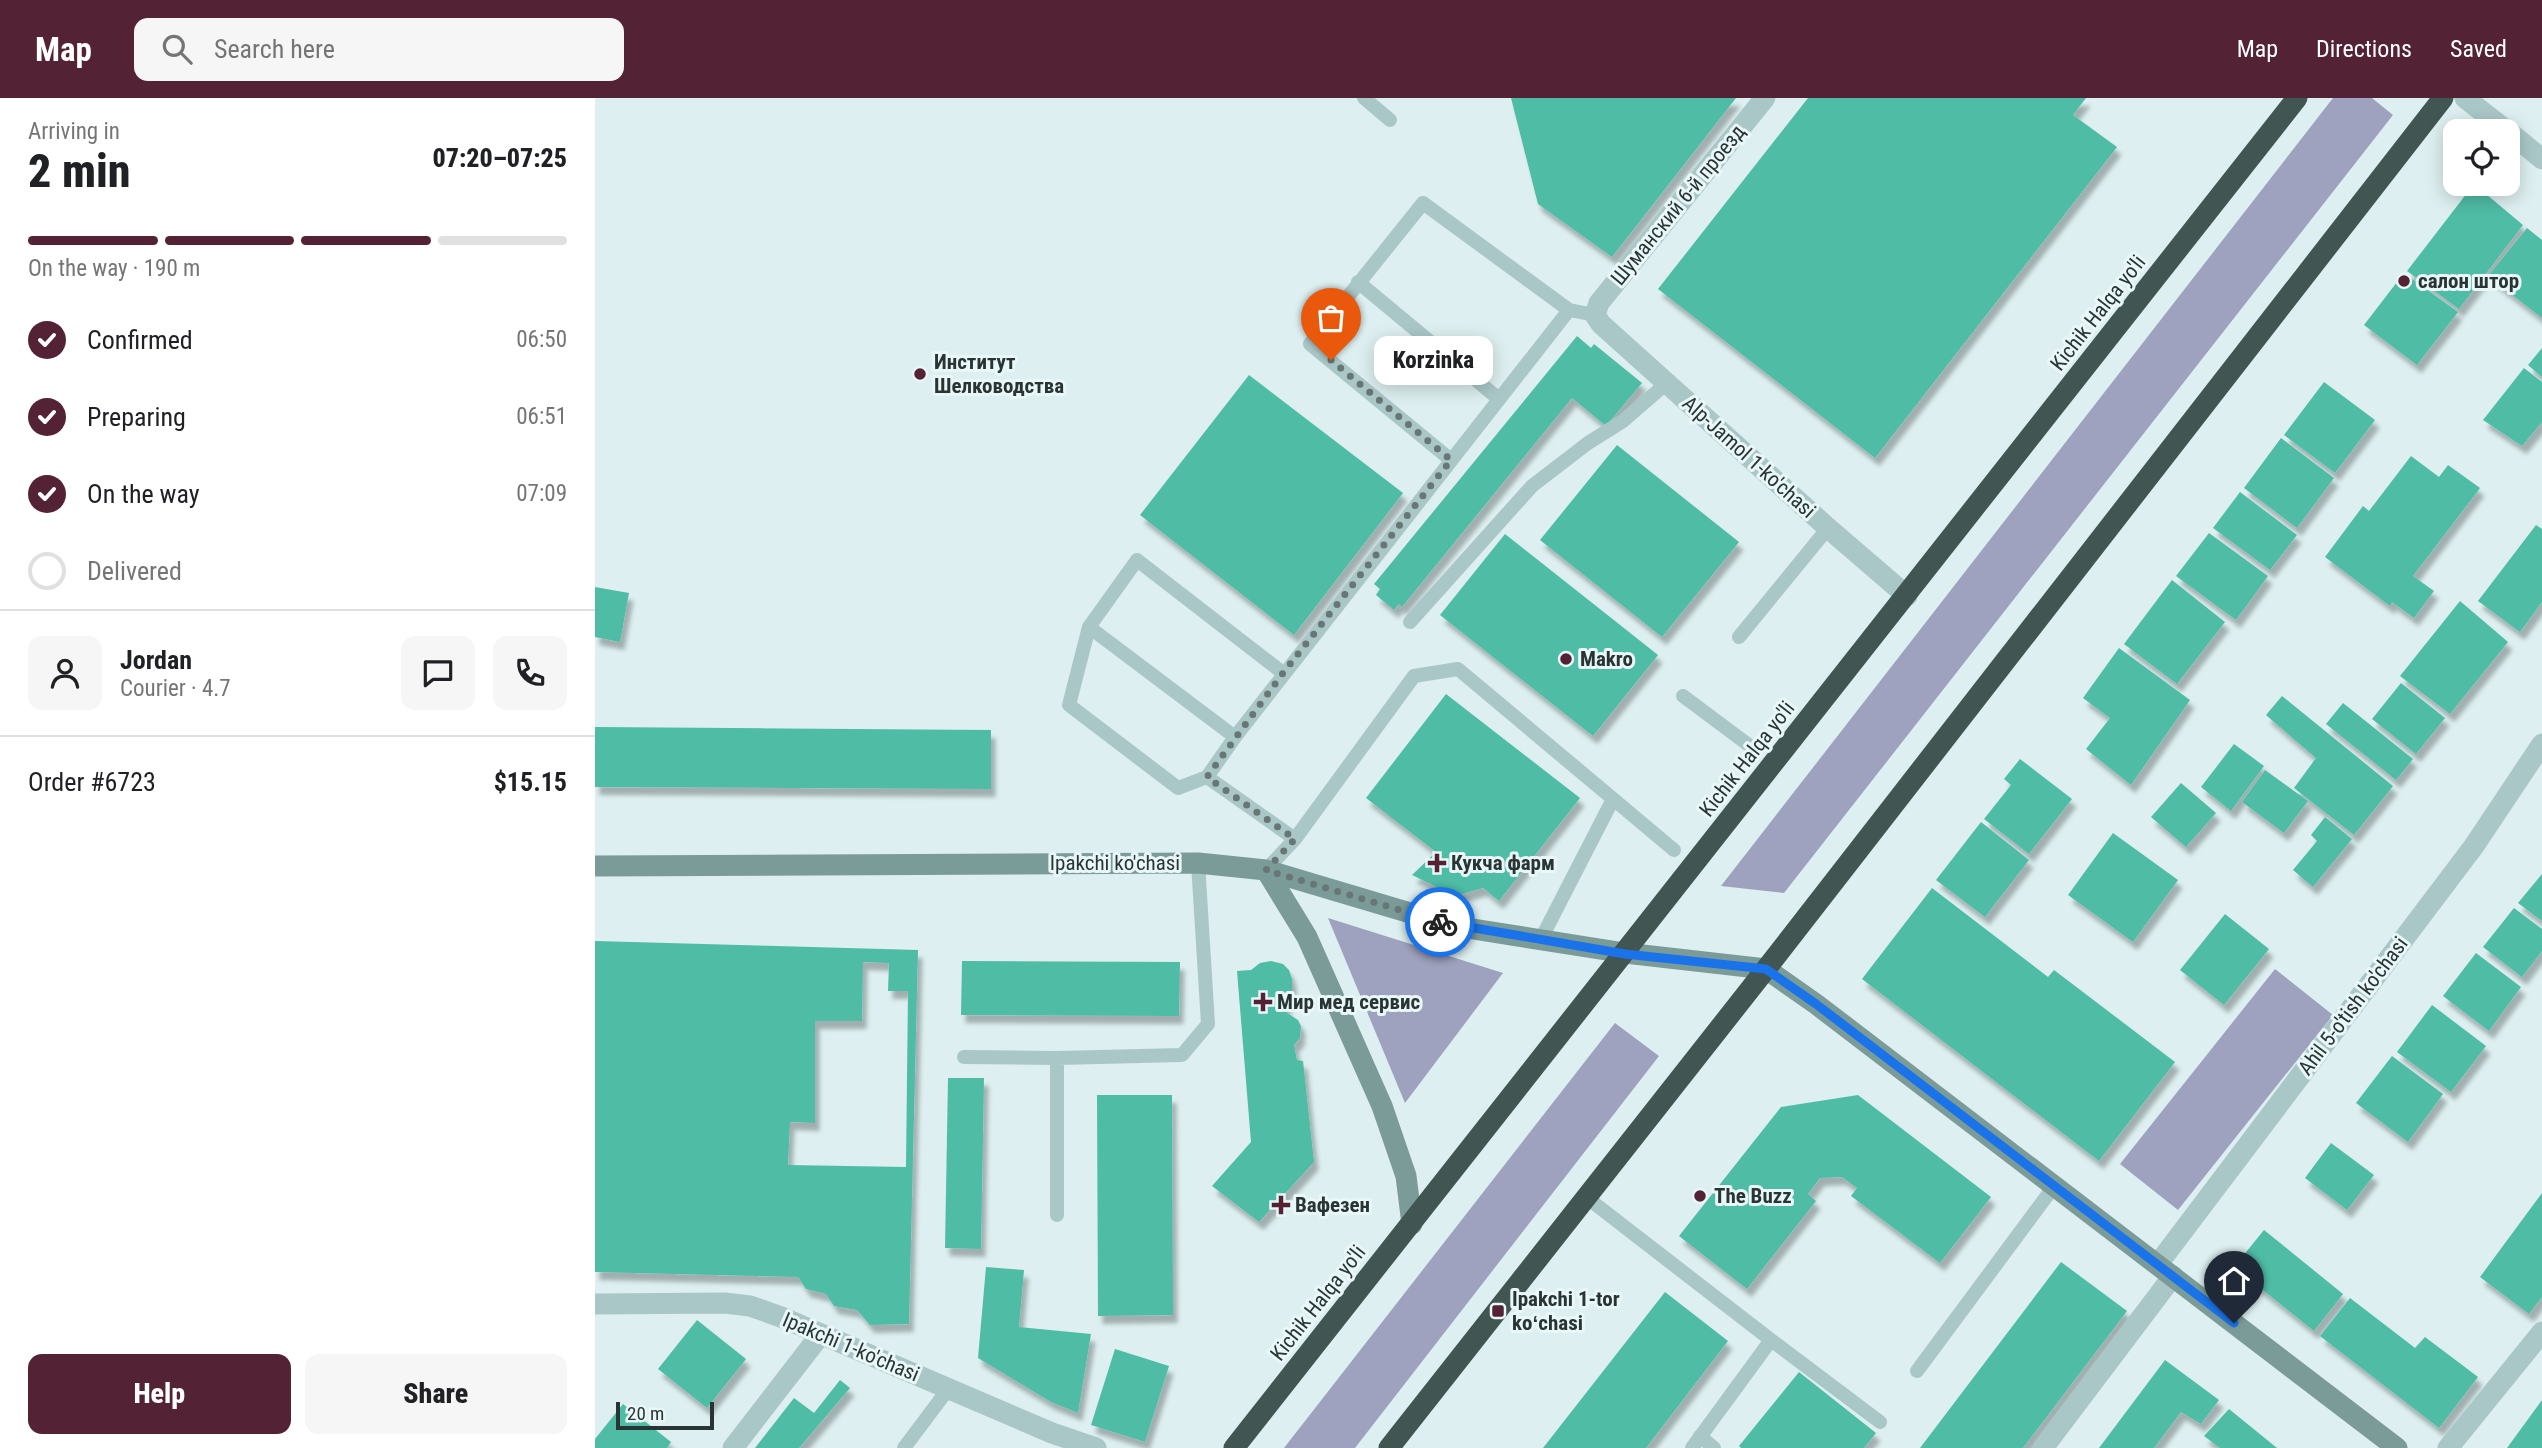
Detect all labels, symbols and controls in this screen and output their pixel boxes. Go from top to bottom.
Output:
search box [134,18,624,81]
text: Map [35,30,92,69]
icon: search [158,30,196,68]
text: Search here [214,34,335,64]
text: Map [2237,35,2278,63]
text: Directions [2316,35,2412,63]
text: Saved [2450,35,2507,63]
text: Arriving in [28,118,120,145]
map controls [2443,119,2520,196]
button: locate [2443,119,2520,196]
street label: Шуманский 6-й проезд [1606,120,1750,290]
text: 07:20–07:25 [433,143,567,173]
text: 2 min [28,144,131,198]
street label: Kichik Halqa yo'li [2046,251,2150,375]
text: On the way · 190 m [28,255,200,282]
place label: салон штор [2418,269,2519,293]
marker: салон штор [2396,273,2412,289]
pin [1301,288,1361,360]
icon: bag [1312,299,1350,337]
icon: check [28,321,66,359]
text: Confirmed [87,325,193,355]
text: 06:50 [516,326,567,353]
callout: Korzinka [1373,336,1492,384]
text: Korzinka [1393,347,1474,374]
place label: Институт Шелководства [934,350,1064,398]
marker: Институт Шелководства [912,366,928,382]
street label: Alp-Jamol 1-ko'chasi [1678,391,1820,523]
icon: check [28,398,66,436]
text: Preparing [87,402,186,432]
text: 06:51 [516,403,567,430]
icon: check [28,475,66,513]
text: On the way [87,479,200,509]
text: 07:09 [516,480,567,507]
text: Delivered [87,556,182,586]
button: person [28,636,102,710]
button: chat [401,636,475,710]
button: phone [493,636,567,710]
text: Jordan [120,645,192,675]
place label: Makro [1580,647,1633,671]
marker: Makro [1558,651,1574,667]
text: Courier · 4.7 [120,675,231,702]
street label: Kichik Halqa yo'li [1695,697,1799,821]
text: Order #6723 [28,767,156,797]
text: $15.15 [494,767,567,797]
street label: Ipakchi ko'chasi [1050,851,1180,875]
place label: Кукча фарм [1451,851,1555,875]
marker: Кукча фарм [1429,855,1445,871]
courier [1405,887,1475,957]
icon: bike [1421,903,1459,941]
street label: Ahil 5-o'tish ko'chasi [2293,932,2413,1080]
place label: Мир мед сервис [1277,990,1420,1014]
marker: Мир мед сервис [1255,994,1271,1010]
place label: The Buzz [1714,1184,1792,1208]
marker: The Buzz [1692,1188,1708,1204]
place label: Вафезен [1295,1193,1370,1217]
marker: Вафезен [1273,1197,1289,1213]
street label: Kichik Halqa yo'li [1266,1241,1370,1365]
pin [2204,1251,2264,1323]
icon: home [2215,1262,2253,1300]
place label: Ipakchi 1-tor koʻchasi [1512,1287,1620,1335]
marker: Ipakchi 1-tor koʻchasi [1490,1303,1506,1319]
street label: Ipakchi 1-ko'chasi [779,1307,923,1387]
button: Help [28,1354,291,1434]
button: Share [305,1354,567,1434]
scale bar [616,1399,714,1431]
text: 20 m [627,1402,664,1425]

